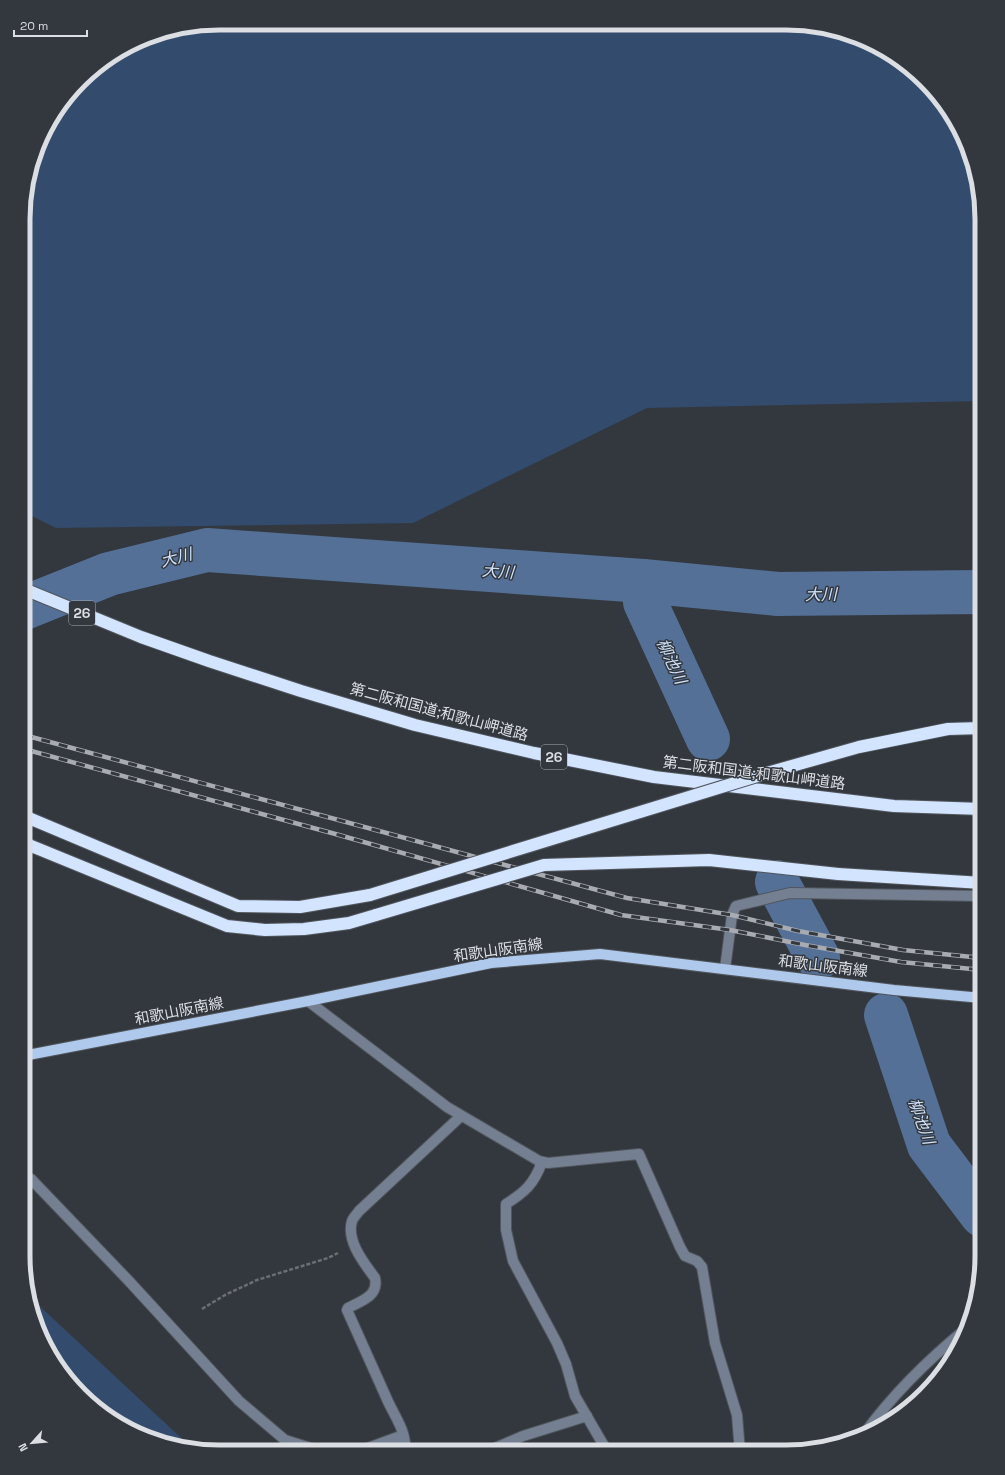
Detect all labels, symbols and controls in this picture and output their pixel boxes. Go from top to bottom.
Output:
scale bar [14,12,87,38]
text: 20 m [20,18,48,34]
water label: 大川 [158,543,196,572]
water label: 大川 [481,560,517,583]
water label: 大川 [805,584,839,605]
road number: 26 [69,601,95,625]
water label: 柳池川 [652,635,692,689]
street label: 第二阪和国道;和歌山岬道路 [348,679,530,744]
road number: 26 [541,745,567,769]
street label: 第二阪和国道;和歌山岬道路 [662,752,846,793]
street label: 和歌山阪南線 [452,934,544,965]
street label: 和歌山阪南線 [777,951,869,980]
street label: 和歌山阪南線 [133,993,225,1028]
water label: 柳池川 [903,1095,940,1149]
north arrow [12,1423,52,1463]
text: N [15,1441,31,1454]

